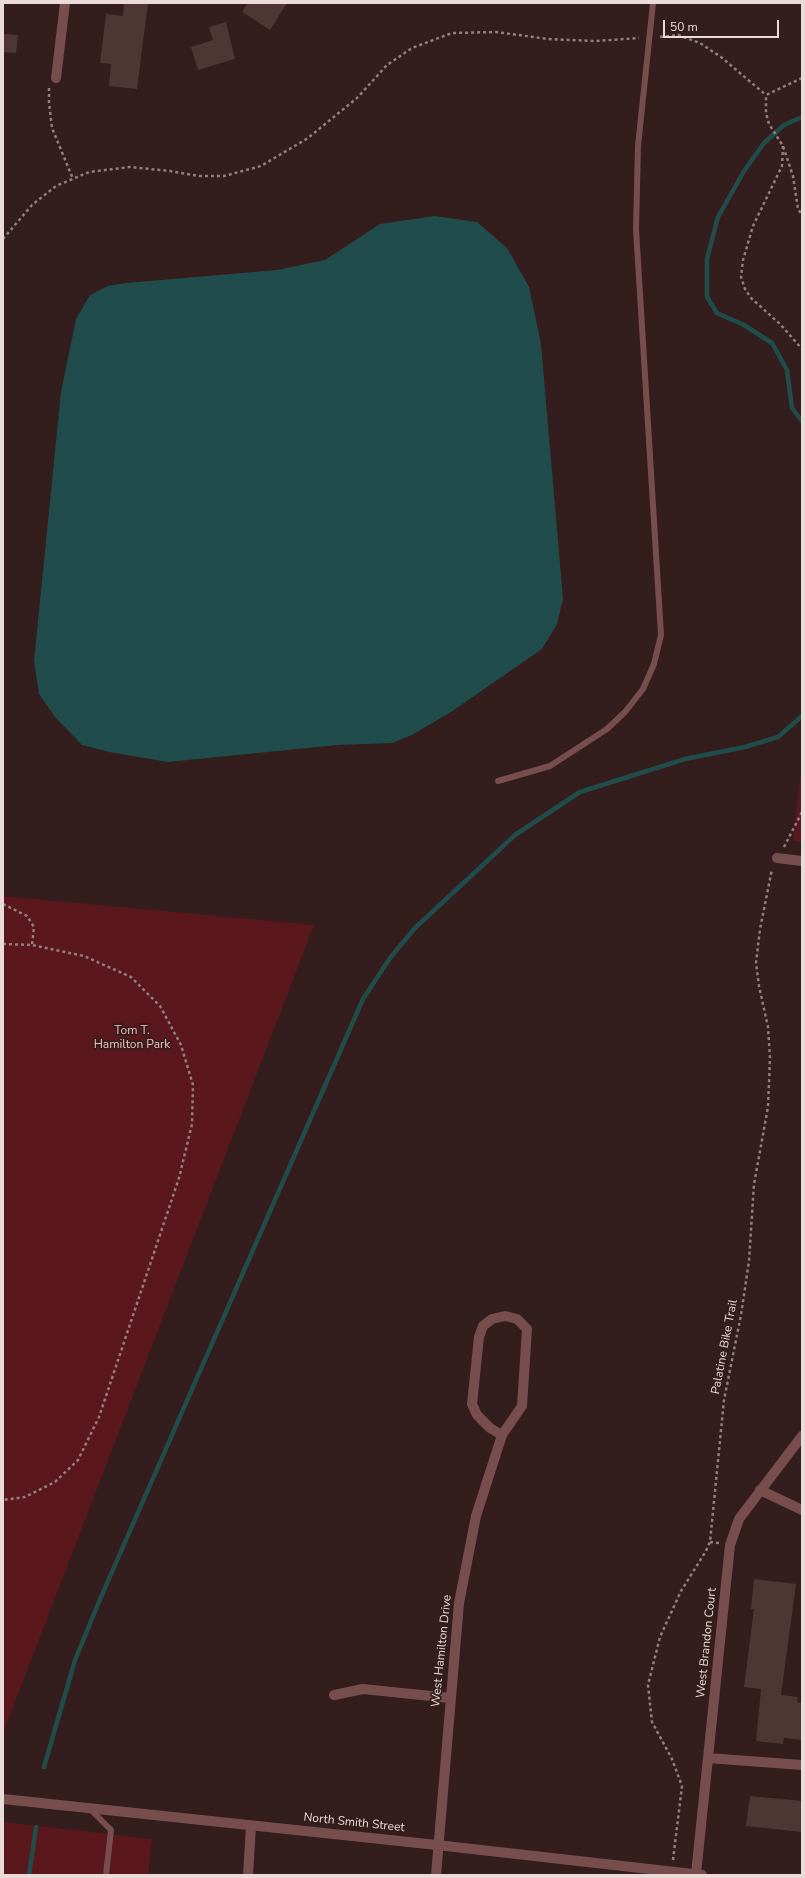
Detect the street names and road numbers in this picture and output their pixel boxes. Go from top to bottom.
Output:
street label: Palatine Bike Trail [709,1298,741,1396]
street label: West Brandon Court [694,1587,720,1699]
street label: West Hamilton Drive [429,1594,455,1708]
street label: North Smith Street [303,1811,405,1835]

